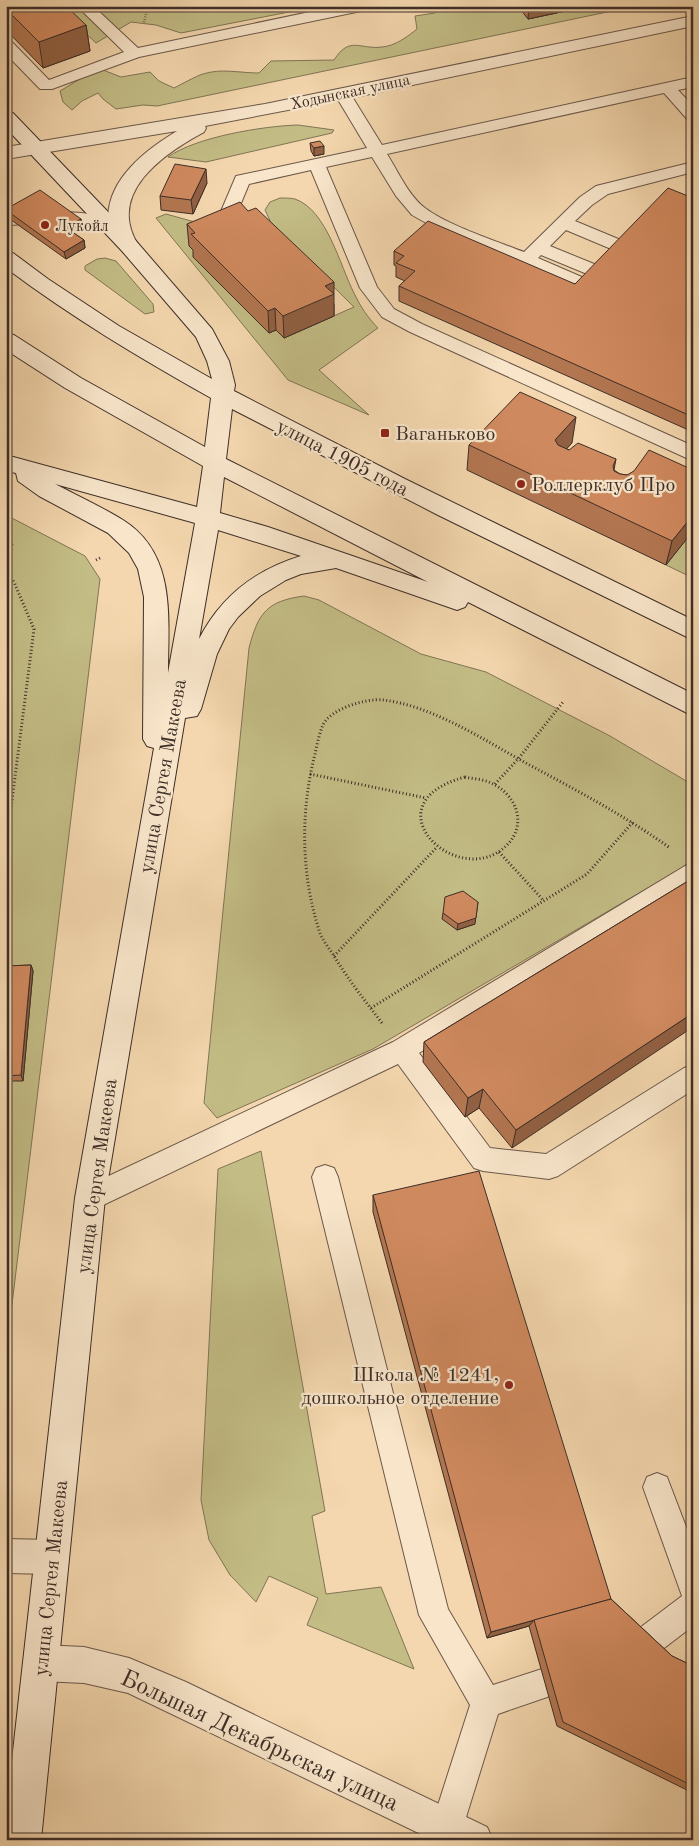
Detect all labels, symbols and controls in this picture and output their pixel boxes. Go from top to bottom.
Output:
street label: Ходынская улица [289,72,412,113]
marker: Лукойл [39,219,51,231]
place label: Лукойл [55,219,109,235]
street label: улица 1905 года [273,417,412,501]
place label: Ваганьково [395,425,495,445]
marker: Ваганьково [379,427,391,439]
place label: Роллерклуб Про [531,476,675,496]
marker: Роллерклуб Про [515,478,527,490]
street label: улица Сергея Макеева [137,677,191,875]
street label: улица Сергея Макеева [74,1077,122,1275]
place label: Школа № 1241, дошкольное отделение [301,1366,499,1409]
marker: Школа № 1241, дошкольное отделение [503,1379,515,1391]
street label: улица Сергея Макеева [32,1479,72,1677]
street label: Большая Декабрьская улица [117,1667,402,1817]

